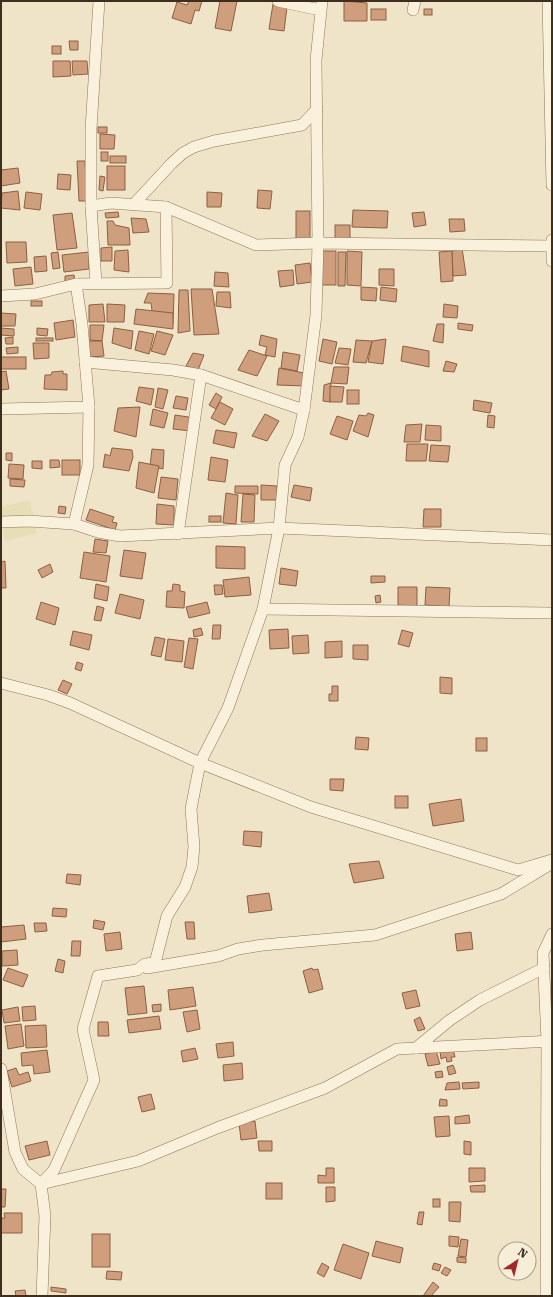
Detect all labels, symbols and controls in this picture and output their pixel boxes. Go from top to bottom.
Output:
north arrow [497,1241,537,1281]
text: N [515,1245,530,1261]

